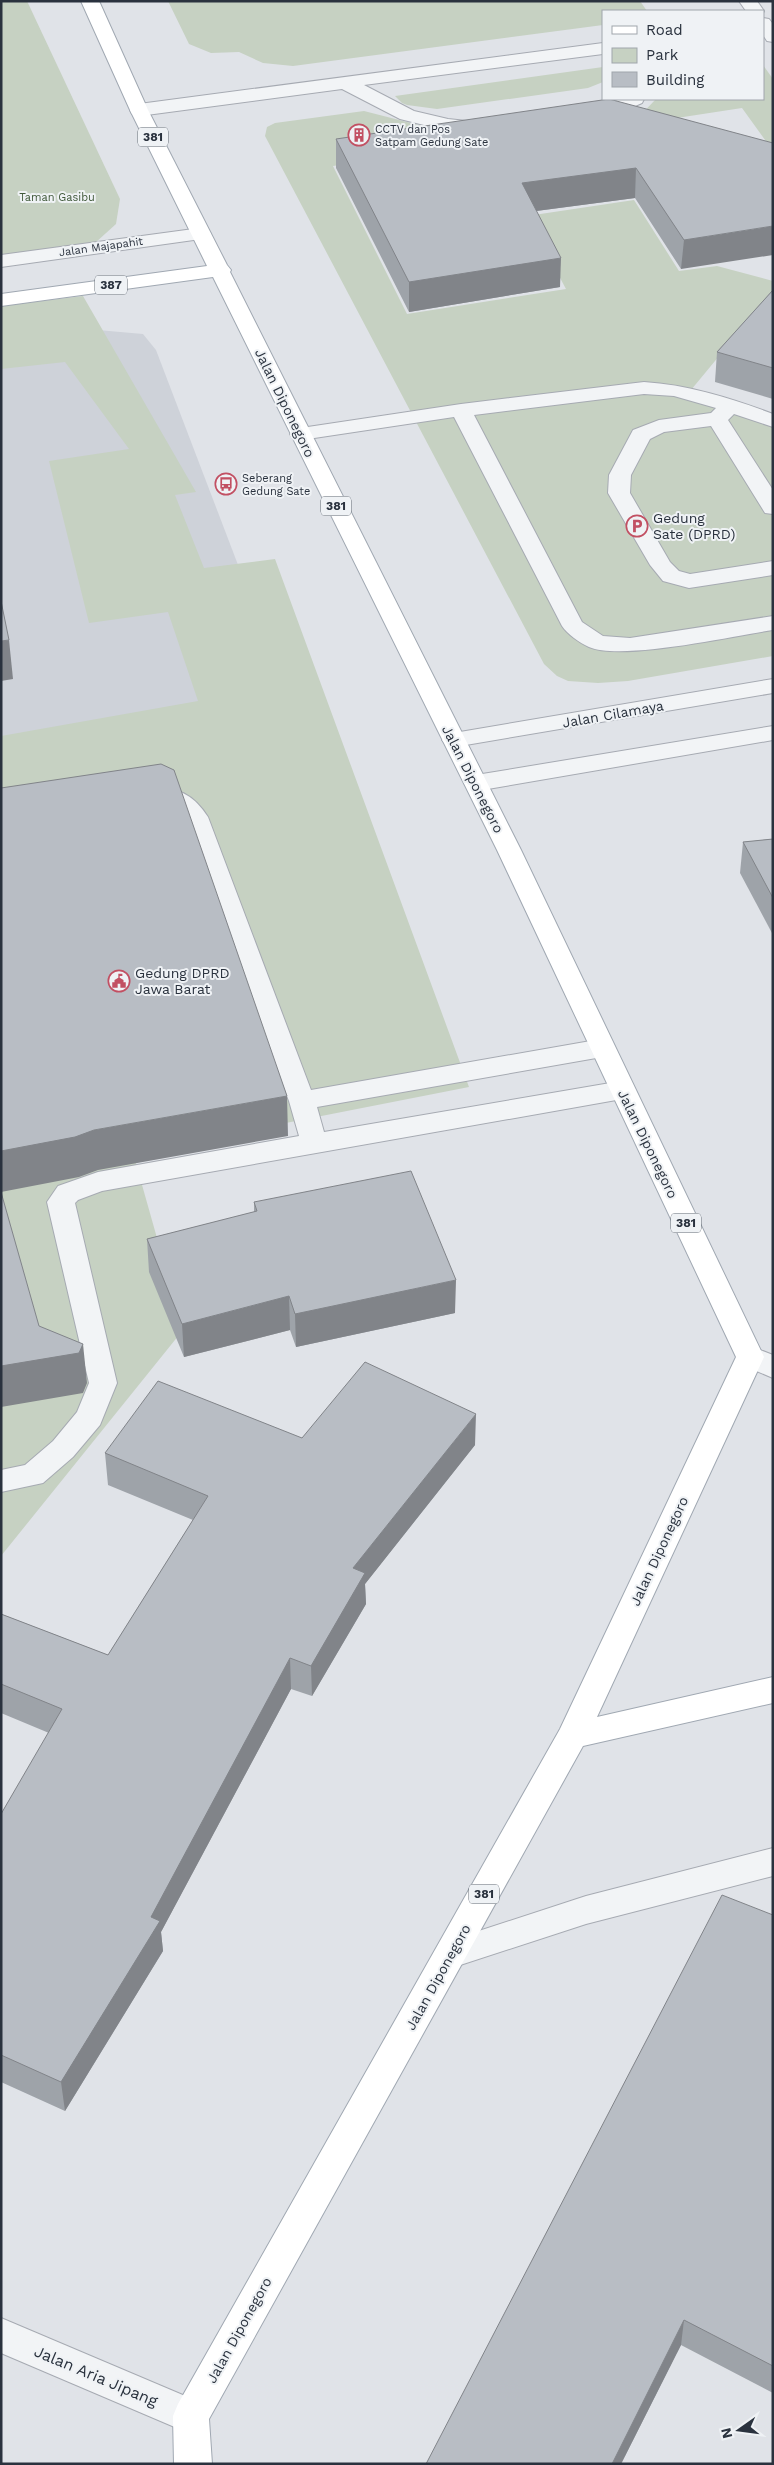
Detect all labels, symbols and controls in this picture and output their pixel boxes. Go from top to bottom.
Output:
legend [602,10,764,100]
text: Road [646,21,683,39]
text: Park [646,46,679,64]
text: Building [646,71,704,89]
building icon: CCTV dan Pos Satpam Gedung Sate [347,123,371,147]
place label: CCTV dan Pos Satpam Gedung Sate [375,123,488,149]
road number: 381 [138,128,168,146]
park label: Taman Gasibu [19,191,95,204]
street label: Jalan Majapahit [58,235,144,259]
road number: 387 [95,276,127,294]
street label: Jalan Diponegoro [252,346,318,460]
bus stop icon: Seberang Gedung Sate [214,472,238,496]
place label: Seberang Gedung Sate [242,472,310,498]
road number: 381 [321,496,351,516]
place label: Gedung Sate (DPRD) [653,510,735,542]
parking icon: Gedung Sate (DPRD) [625,514,649,538]
street label: Jalan Cilamaya [561,697,665,731]
street label: Jalan Diponegoro [439,723,507,835]
place label: Gedung DPRD Jawa Barat [135,965,230,997]
public building icon: Gedung DPRD Jawa Barat [107,969,131,993]
street label: Jalan Diponegoro [615,1087,681,1201]
road number: 381 [671,1214,701,1232]
street label: Jalan Diponegoro [627,1494,691,1608]
road number: 381 [469,1885,499,1904]
street label: Jalan Diponegoro [402,1921,474,2033]
street label: Jalan Diponegoro [203,2274,275,2386]
street label: Jalan Aria Jipang [31,2341,161,2411]
north arrow [714,2405,764,2455]
text: N [717,2426,735,2440]

